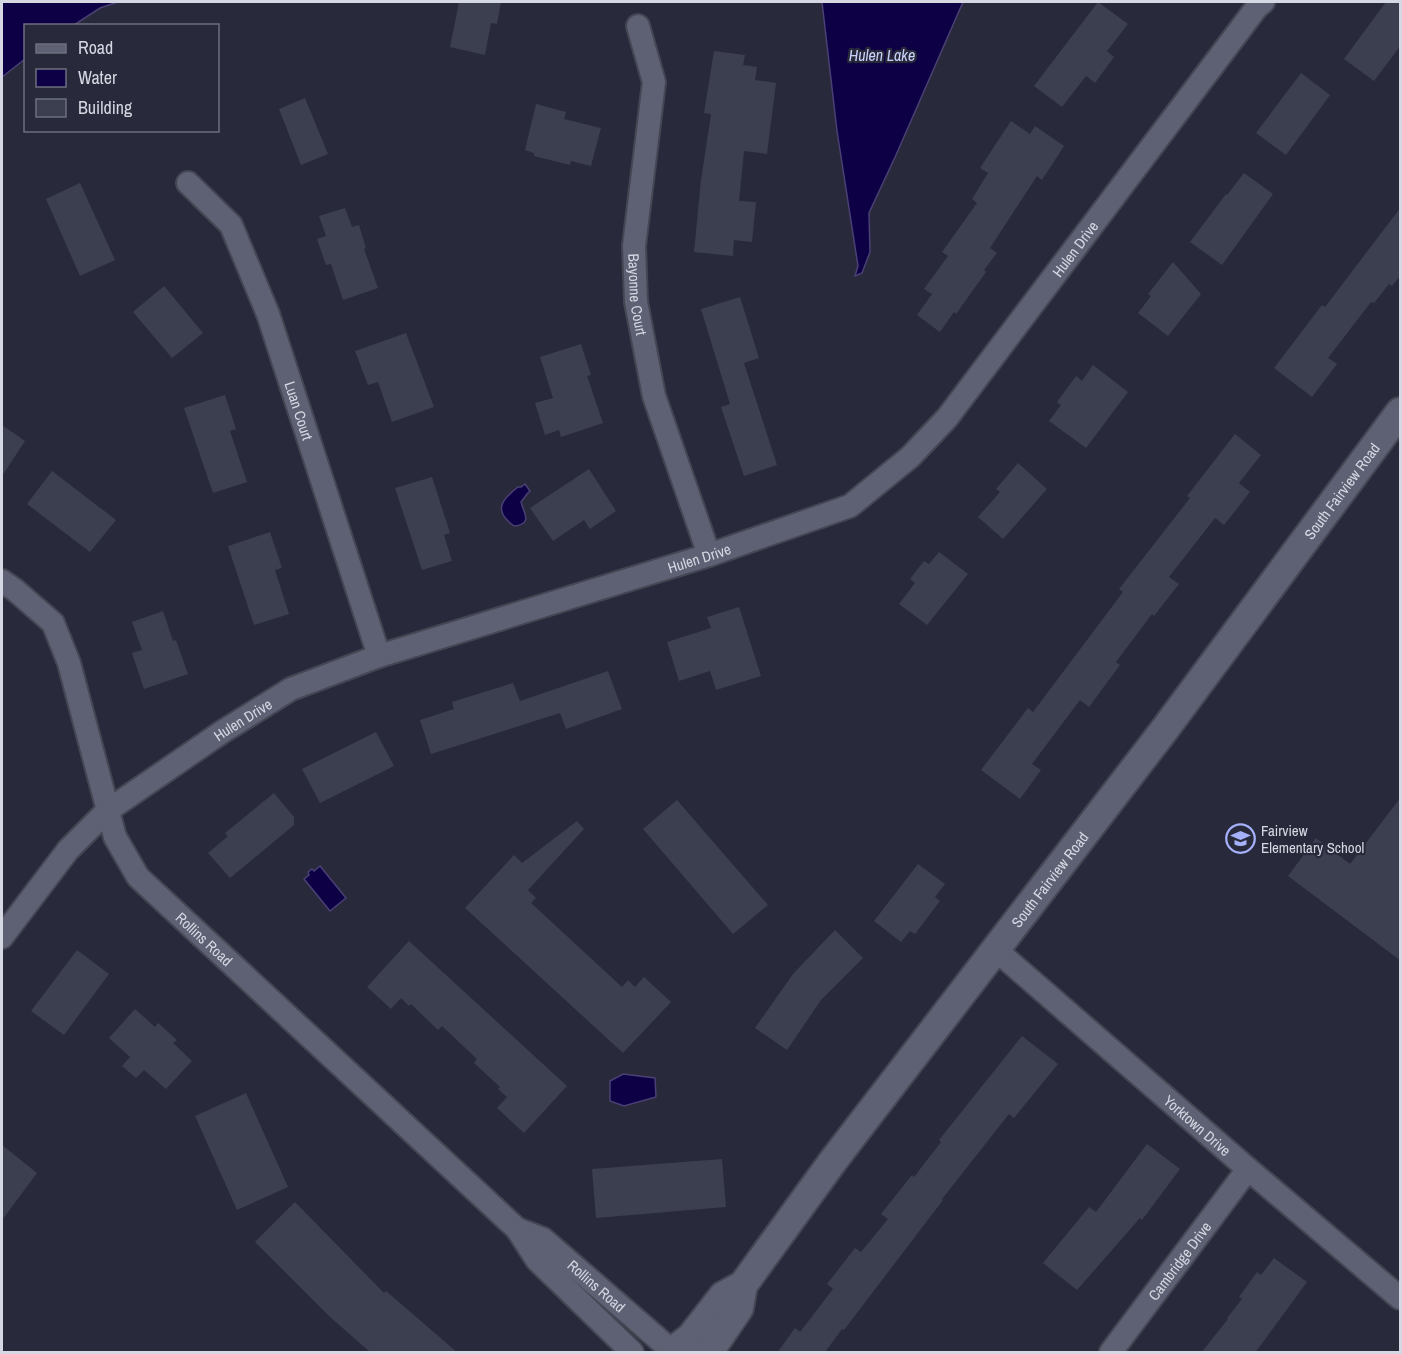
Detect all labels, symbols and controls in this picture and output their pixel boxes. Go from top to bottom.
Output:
legend [24,24,219,132]
text: Road [78,35,113,60]
water label: Hulen Lake [849,44,915,66]
text: Water [78,65,117,90]
text: Building [78,95,133,120]
street label: Hulen Drive [1047,216,1103,281]
street label: Bayonne Court [624,253,653,338]
street label: Luan Court [280,378,319,443]
street label: South Fairview Road [1299,438,1384,543]
street label: Hulen Drive [665,538,734,578]
street label: Hulen Drive [209,693,276,745]
place label: Fairview Elementary School [1261,820,1364,858]
school or university icon: Fairview Elementary School [1224,823,1256,855]
street label: South Fairview Road [1006,827,1093,931]
street label: Rollins Road [171,907,237,970]
street label: Yorktown Drive [1159,1090,1236,1160]
street label: Cambridge Drive [1143,1217,1216,1305]
street label: Rollins Road [563,1255,630,1317]

